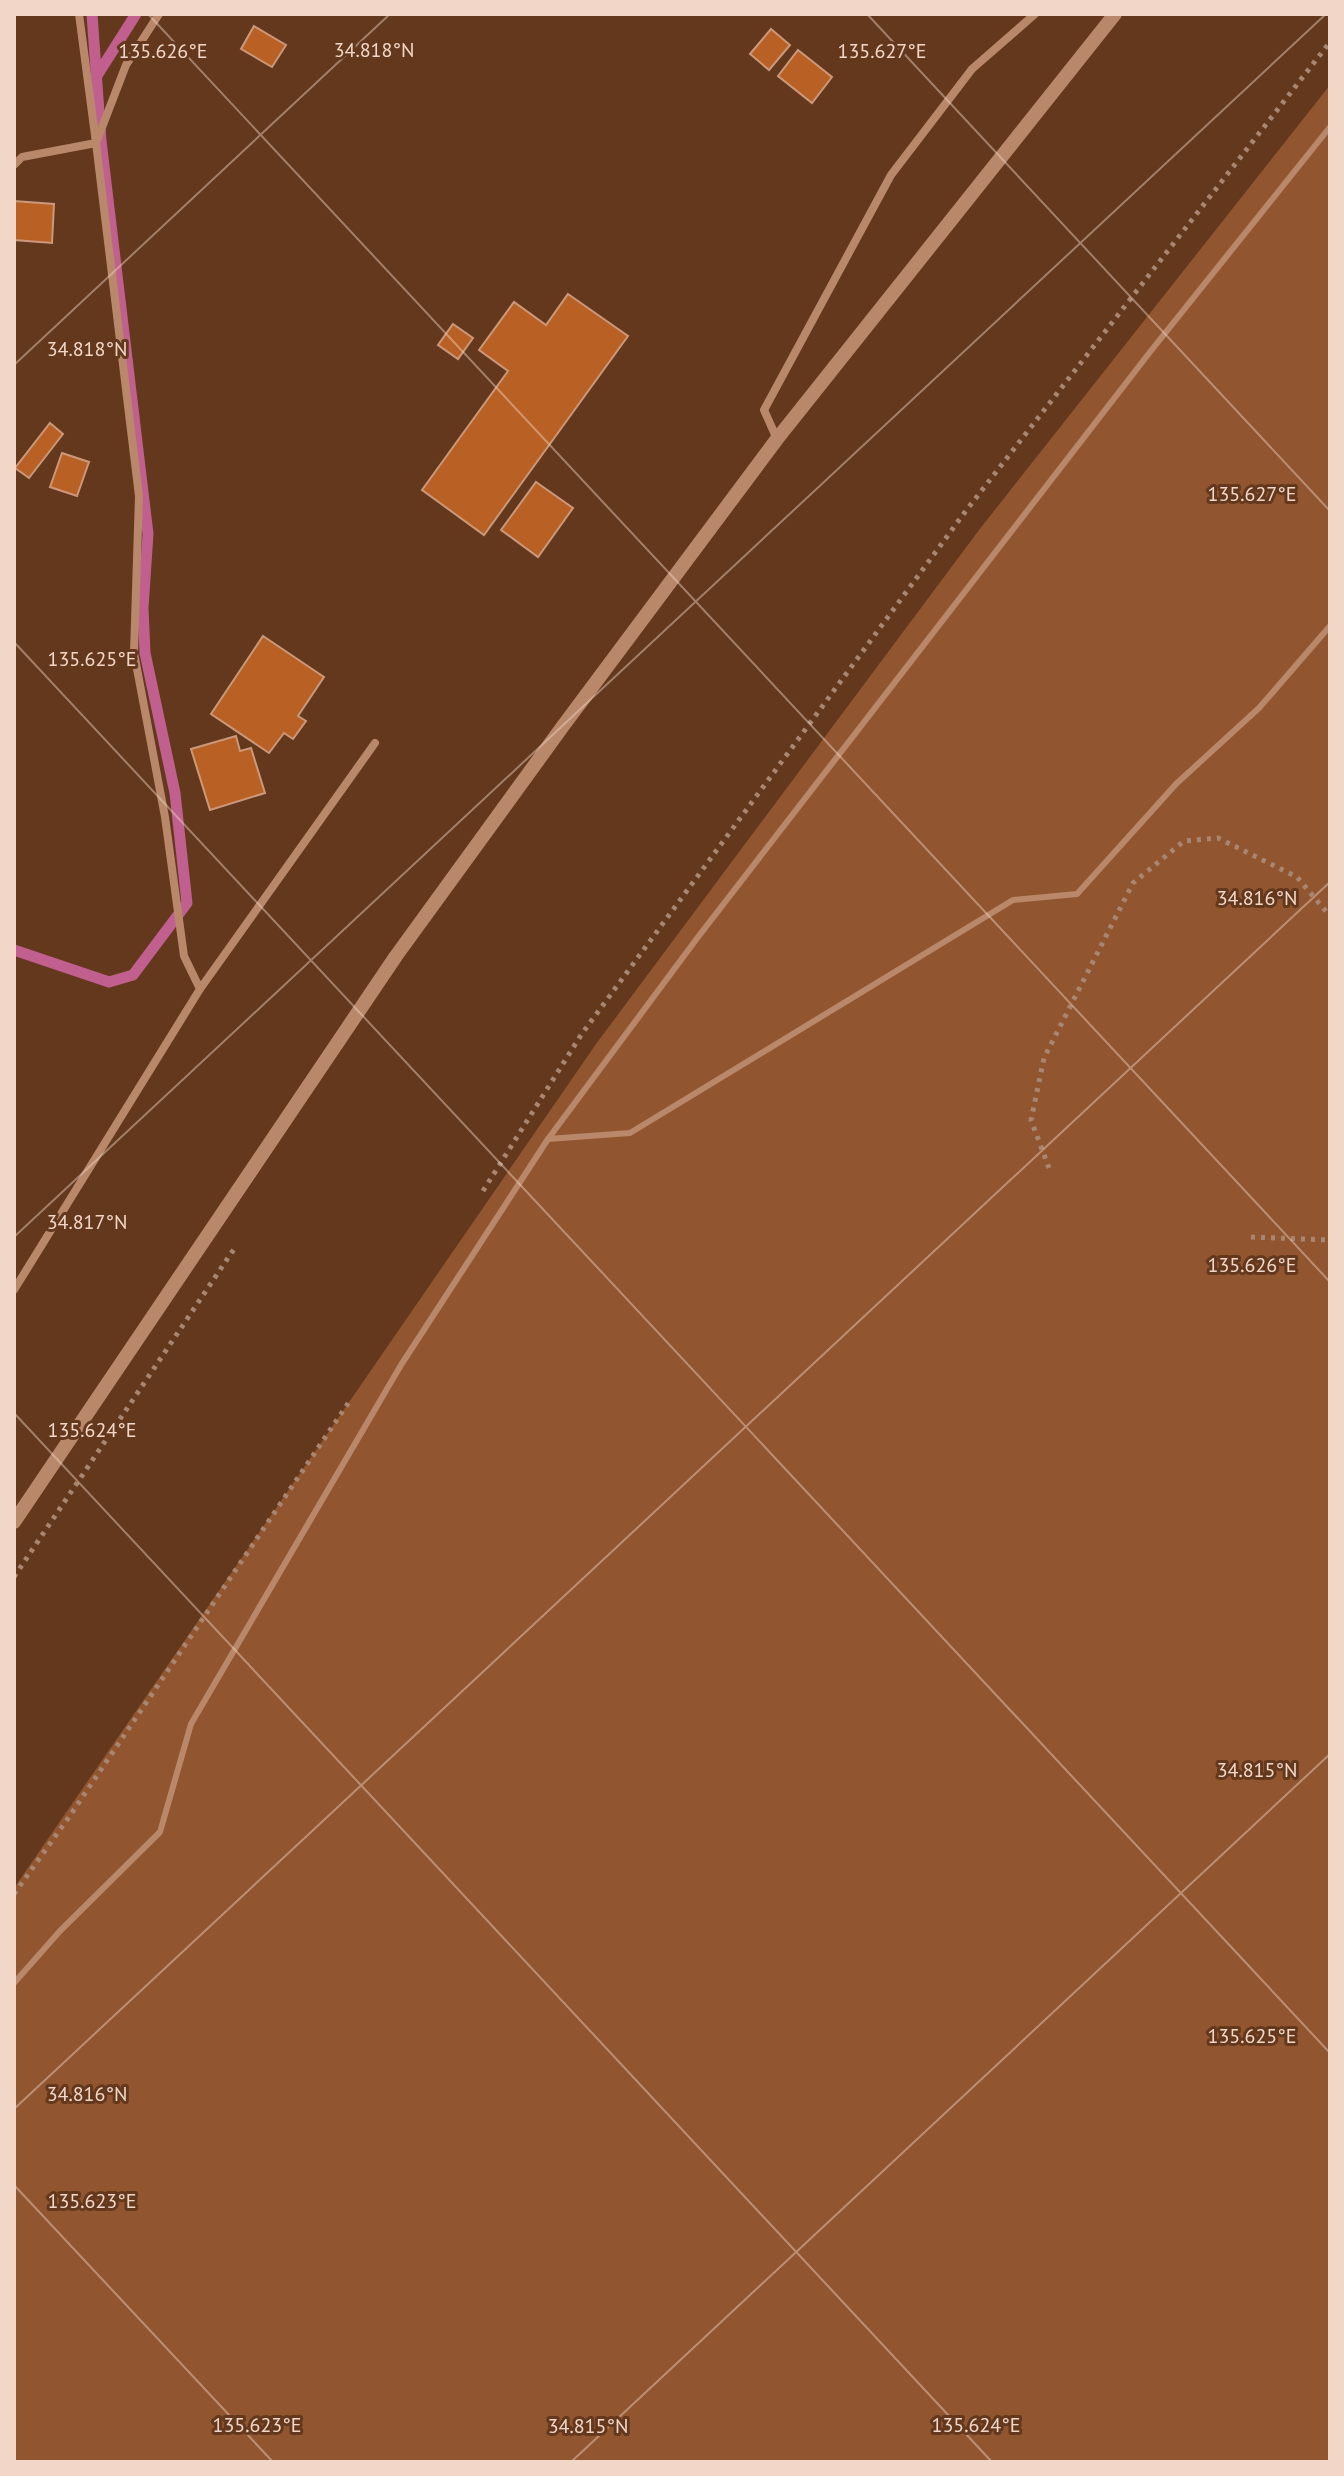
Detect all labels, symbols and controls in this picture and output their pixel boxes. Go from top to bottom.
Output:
text: 34.818°N [334,37,414,63]
text: 135.626°E [119,38,207,64]
text: 135.627°E [838,38,926,64]
text: 34.818°N [47,336,127,362]
text: 135.627°E [1208,481,1296,507]
text: 135.625°E [48,646,136,672]
text: 34.816°N [1217,885,1297,911]
text: 34.817°N [47,1209,127,1235]
text: 135.626°E [1208,1252,1296,1278]
text: 135.624°E [48,1417,136,1443]
text: 34.815°N [1217,1757,1297,1783]
text: 135.625°E [1208,2023,1296,2049]
text: 34.816°N [47,2081,127,2107]
text: 135.623°E [48,2188,136,2214]
text: 135.623°E [213,2412,301,2438]
text: 135.624°E [932,2412,1020,2438]
text: 34.815°N [548,2413,628,2439]

